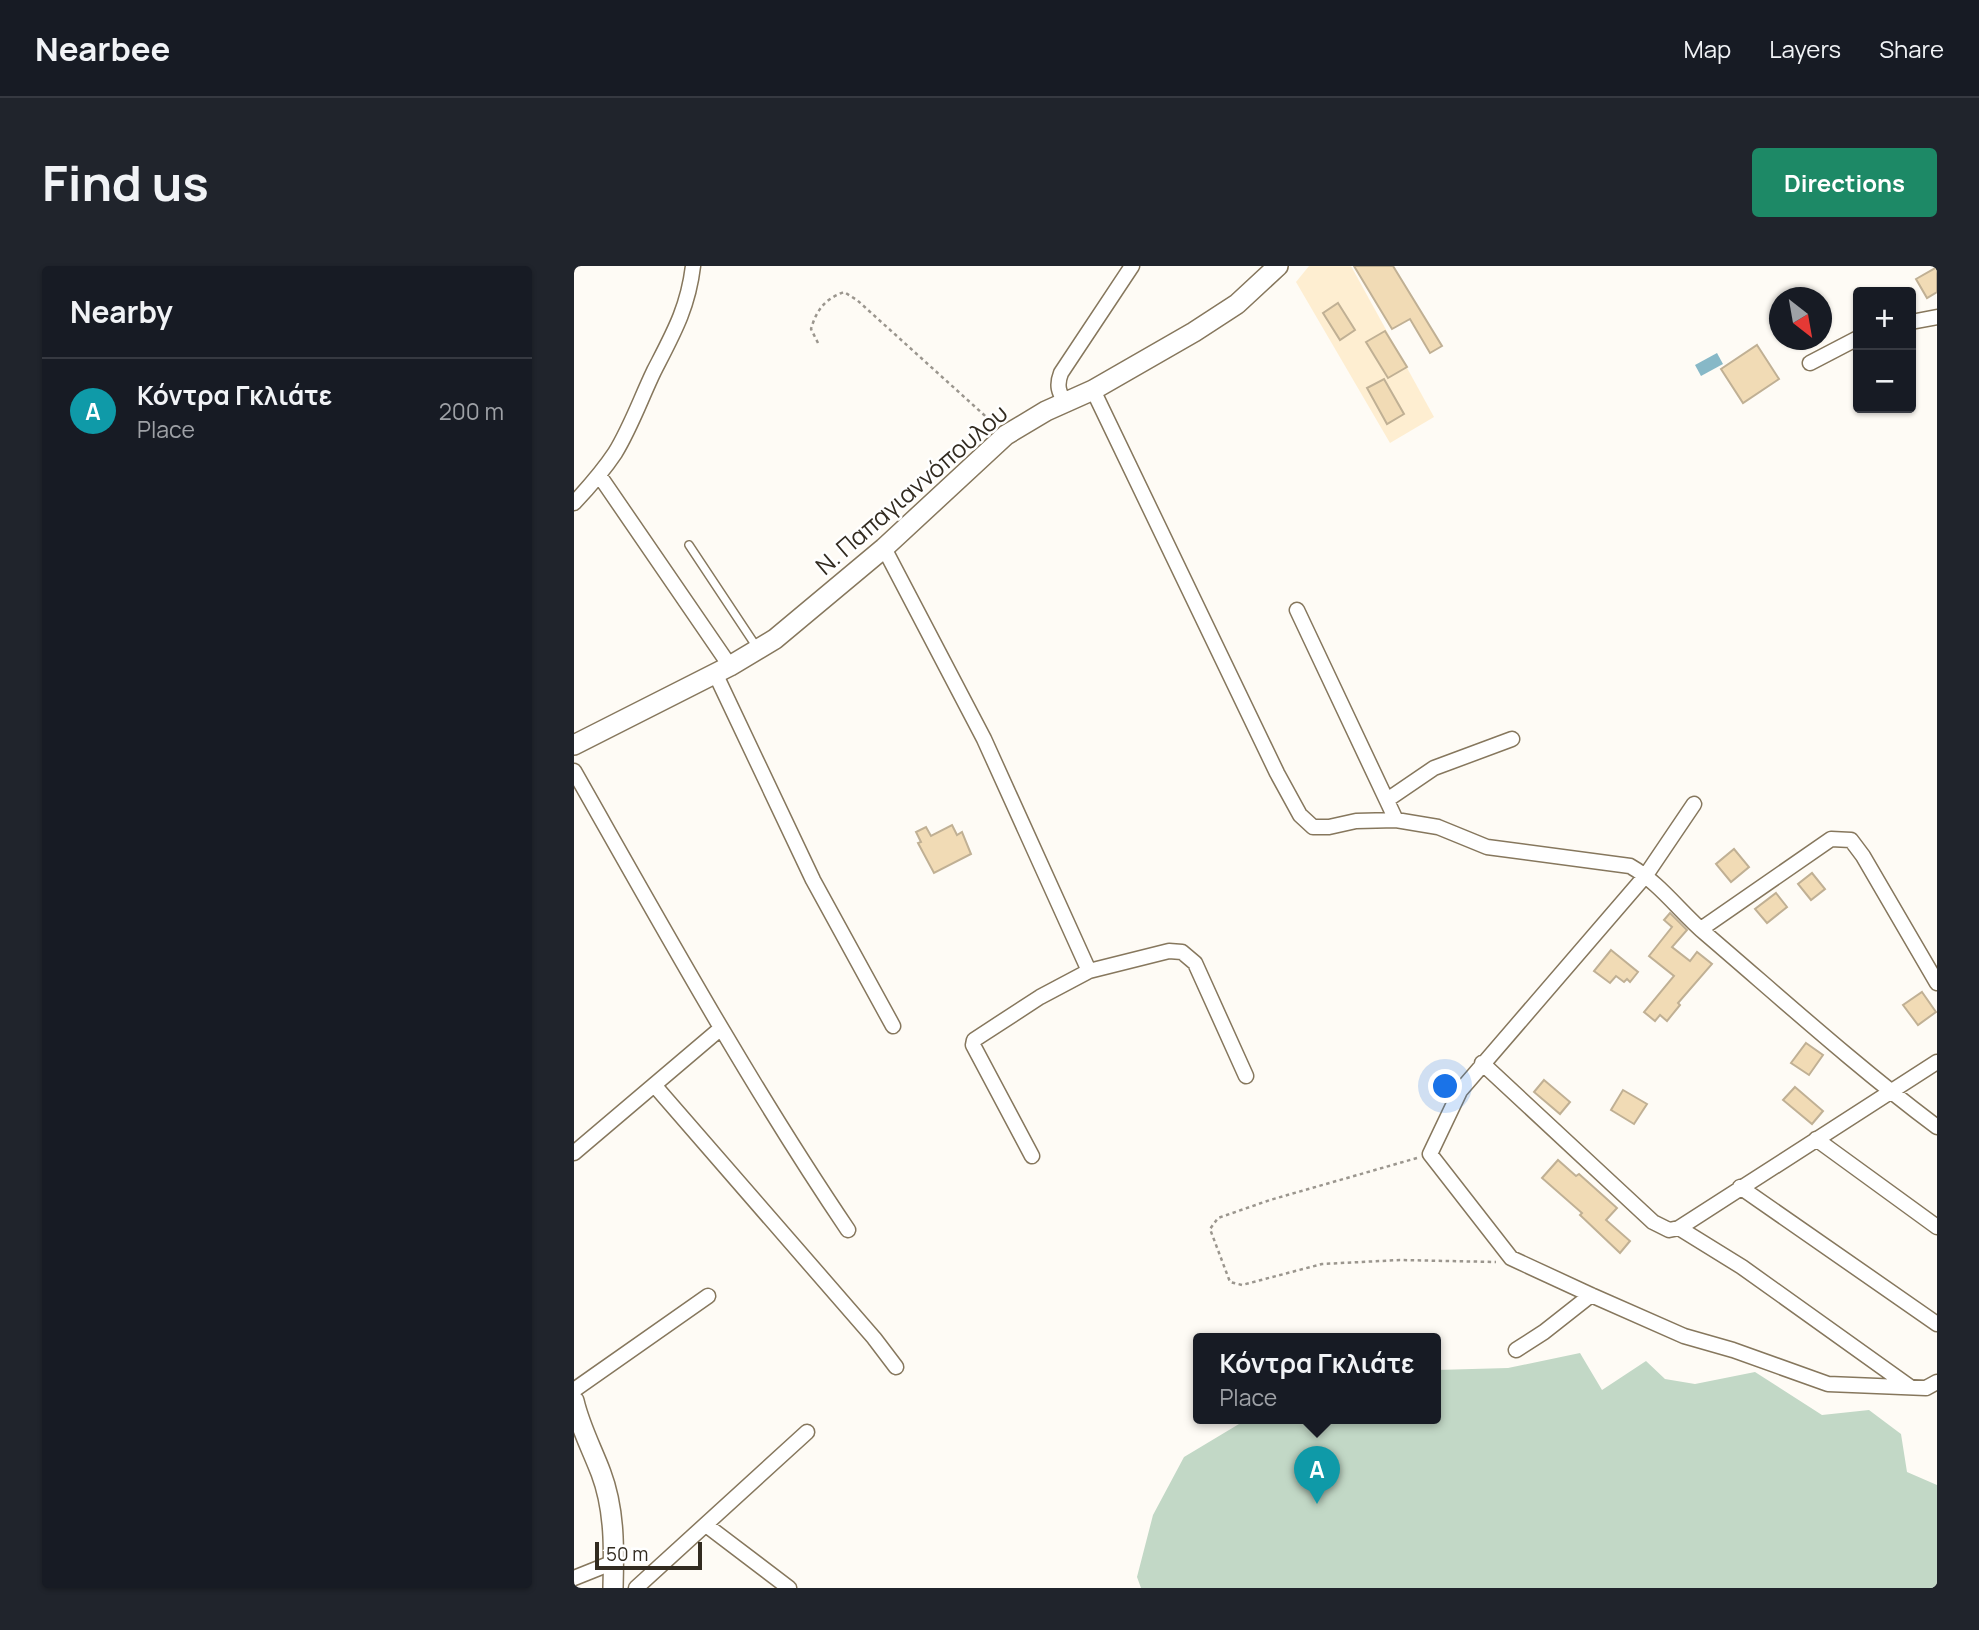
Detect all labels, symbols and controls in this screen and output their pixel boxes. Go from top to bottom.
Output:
text: Nearbee [35,26,170,71]
text: Map [1684,32,1731,65]
text: Layers [1769,32,1841,65]
text: Share [1879,32,1944,65]
button: Directions [1752,148,1937,217]
text: Find us [42,149,209,216]
north arrow [1769,287,1832,350]
map controls [1853,287,1916,413]
button: + [1853,287,1916,350]
text: Nearby [70,291,173,332]
button: − [1853,350,1916,413]
text: Κόντρα Γκλιάτε [137,377,332,413]
text: A [85,395,101,427]
text: 200 m [439,395,504,427]
street label: Ν. Παπαγιαννόπουλου [808,396,1014,582]
text: Place [137,413,195,445]
your location [1428,1069,1462,1103]
popup [1193,1333,1441,1424]
text: Κόντρα Γκλιάτε [1219,1345,1415,1381]
text: Place [1219,1381,1277,1413]
pin: A [1294,1446,1340,1504]
scale bar [595,1539,702,1571]
text: 50 m [606,1541,648,1567]

